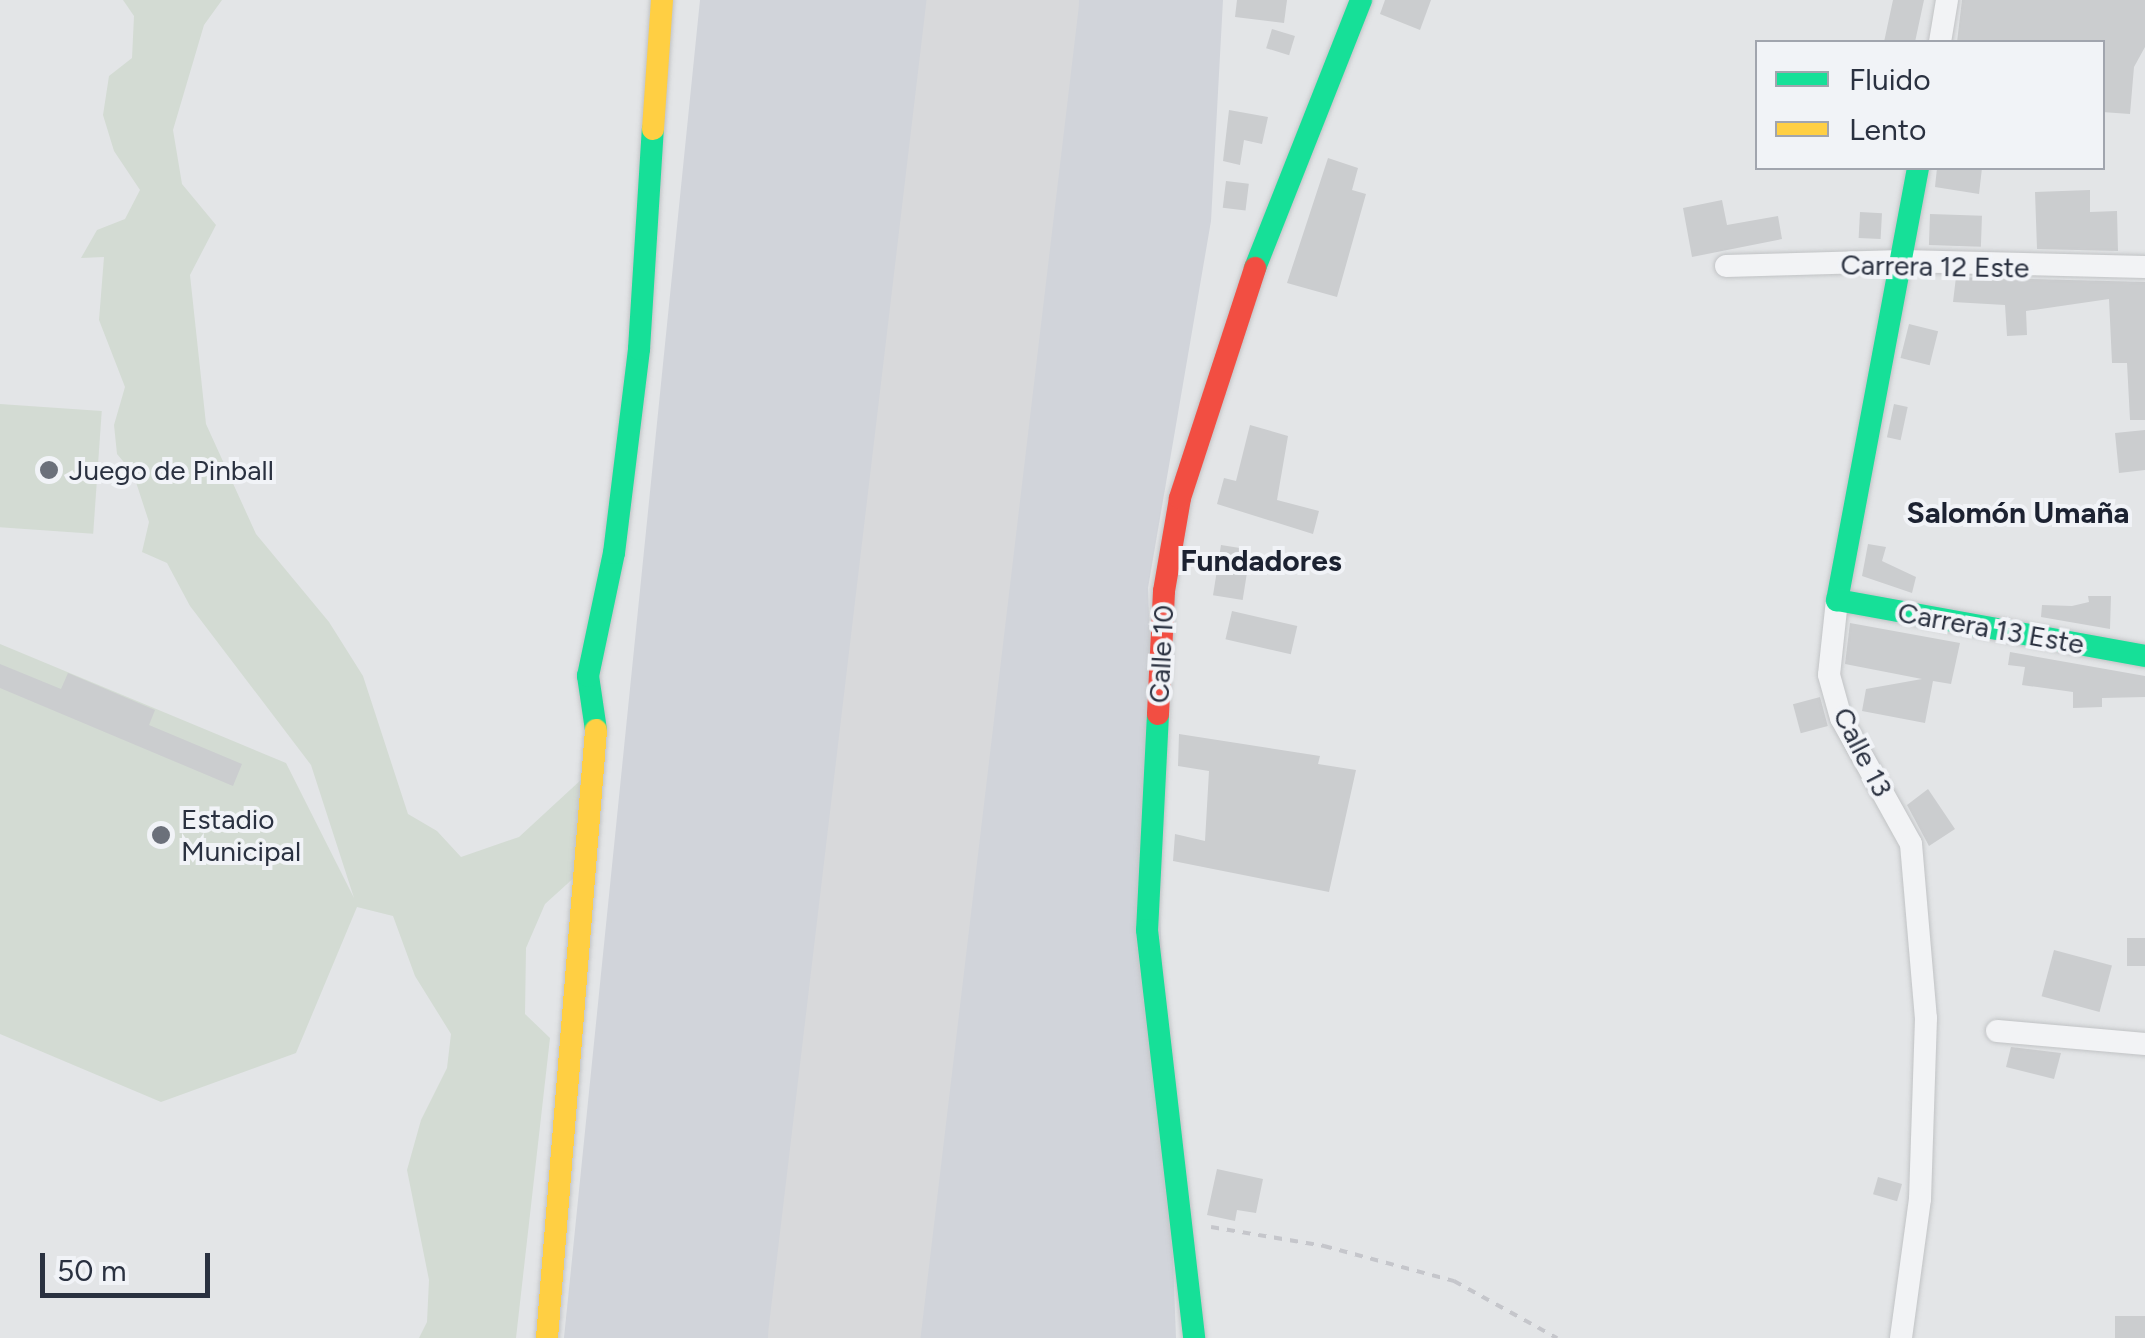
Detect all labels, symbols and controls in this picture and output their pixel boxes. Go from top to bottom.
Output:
legend [1755,40,2105,170]
text: Fluido [1849,61,1931,98]
text: Lento [1849,111,1926,148]
street label: Carrera 12 Este [1840,248,2030,284]
place label: Juego de Pinball [69,453,274,487]
marker: Juego de Pinball [38,459,60,481]
district label: Salomón Umaña [1906,495,2130,531]
district label: Fundadores [1180,543,1342,579]
street label: Carrera 13 Este [1895,595,2087,661]
street label: Calle 10 [1142,604,1180,704]
street label: Calle 13 [1826,702,1900,802]
place label: Estadio Municipal [181,802,301,868]
marker: Estadio Municipal [150,824,172,846]
scale bar [45,1233,215,1295]
text: 50 m [57,1252,126,1289]

